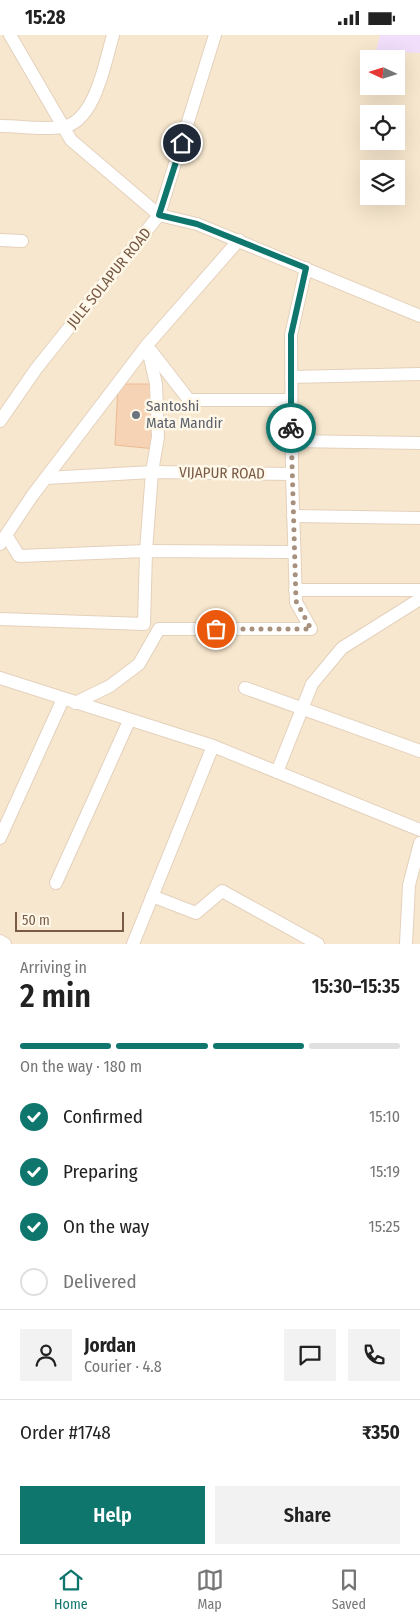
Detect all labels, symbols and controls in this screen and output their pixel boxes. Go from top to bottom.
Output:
text: 15:28 [25,6,66,29]
north arrow [360,50,405,95]
map controls [360,50,405,205]
button: locate [360,105,405,150]
pin [161,122,203,164]
icon: home [168,129,196,157]
button: layers [360,160,405,205]
street label: JULE SOLAPUR ROAD [63,224,155,332]
place label: Santoshi Mata Mandir [146,397,223,432]
courier [266,403,316,453]
marker: Santoshi Mata Mandir [130,409,142,421]
icon: bike [277,414,305,442]
street label: VIJAPUR ROAD [179,463,265,483]
pin [195,608,237,650]
icon: bag [202,615,230,643]
scale bar [15,909,124,932]
text: 50 m [22,912,50,929]
text: Arriving in [20,958,87,977]
text: 15:30–15:35 [312,975,400,998]
text: 2 min [20,977,91,1015]
text: On the way · 180 m [20,1057,142,1076]
icon: check [20,1103,48,1131]
text: Confirmed [63,1105,143,1128]
text: 15:10 [369,1107,400,1126]
icon: check [20,1158,48,1186]
text: Preparing [63,1160,138,1183]
text: 15:19 [370,1162,400,1181]
icon: check [20,1213,48,1241]
text: On the way [63,1215,149,1238]
text: 15:25 [369,1217,400,1236]
text: Delivered [63,1270,137,1293]
button: person [20,1329,72,1381]
button: chat [284,1329,336,1381]
button: phone [348,1329,400,1381]
text: Jordan [84,1334,136,1357]
text: Courier · 4.8 [84,1357,162,1376]
text: Order #1748 [20,1421,111,1444]
text: ₹350 [362,1421,400,1444]
button: Help [20,1486,205,1544]
button: Share [215,1486,400,1544]
tab: Home [54,1566,88,1613]
tab: Map [196,1566,224,1613]
tab: Saved [332,1566,366,1613]

